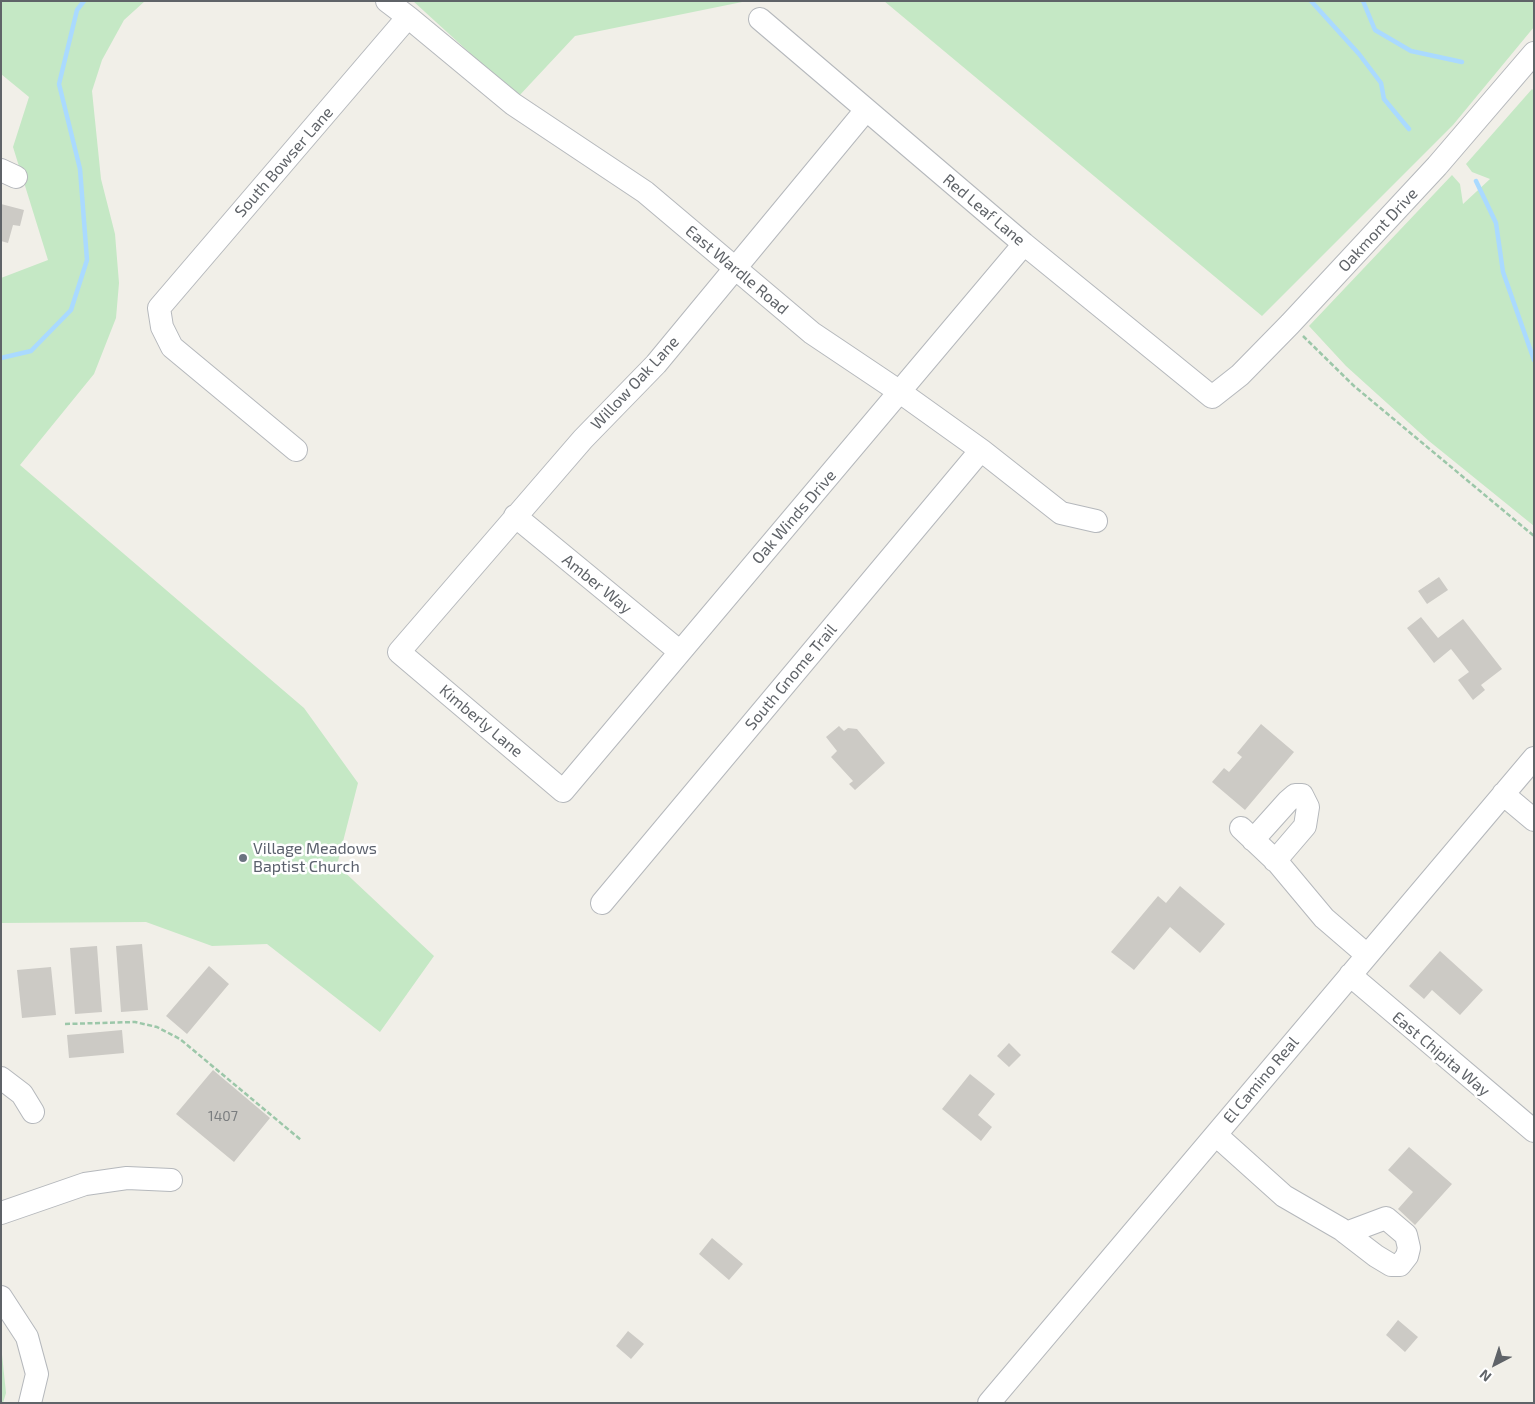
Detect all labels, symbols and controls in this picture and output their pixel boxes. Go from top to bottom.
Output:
street label: South Bowser Lane [231,103,337,221]
street label: Red Leaf Lane [939,170,1029,250]
street label: Oakmont Drive [1334,184,1422,276]
street label: East Wardle Road [682,221,792,319]
street label: Willow Oak Lane [587,332,683,434]
street label: Oak Winds Drive [748,466,840,568]
street label: Amber Way [558,550,636,618]
street label: South Gnome Trail [741,620,841,734]
street label: Kimberly Lane [435,681,527,761]
place label: Village Meadows Baptist Church [253,839,377,877]
marker: Village Meadows Baptist Church [237,852,249,864]
street label: East Chipita Way [1388,1007,1494,1101]
street label: El Camino Real [1219,1033,1303,1127]
house number: 1407 [208,1108,238,1124]
north arrow [1470,1339,1520,1389]
text: N [1476,1366,1494,1386]

